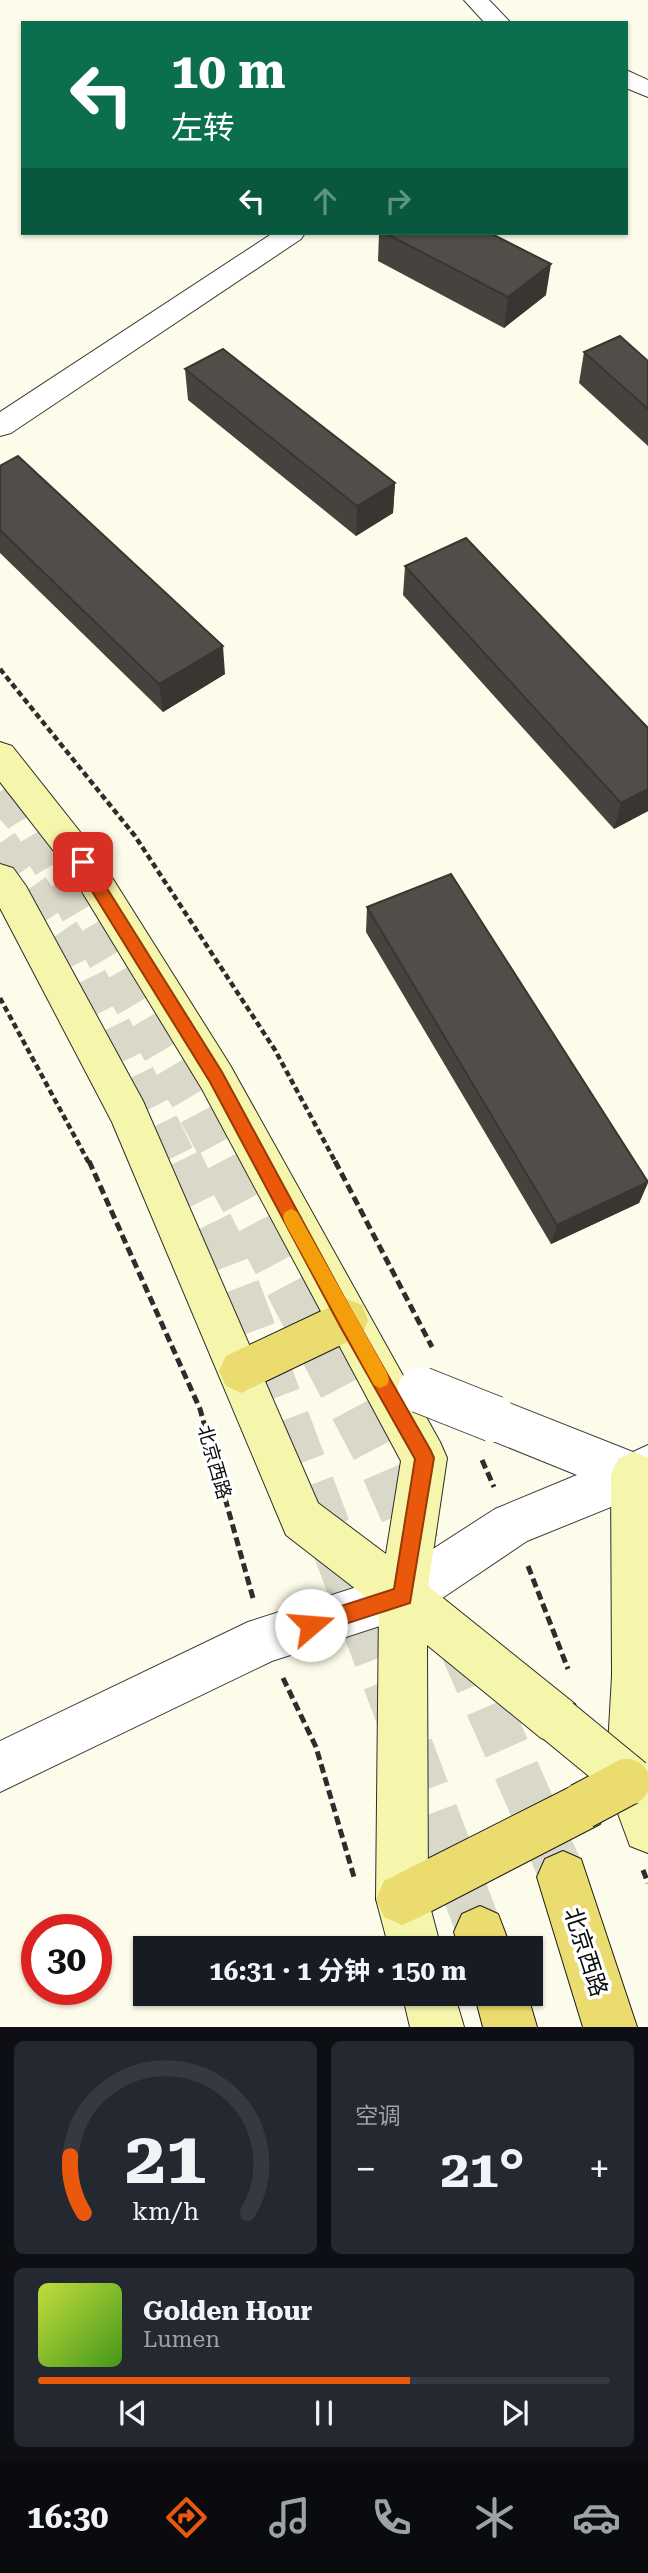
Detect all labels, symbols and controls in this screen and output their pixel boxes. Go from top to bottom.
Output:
text: 10 m [171,43,286,100]
icon: left [56,49,147,140]
text: 左转 [171,109,235,147]
icon: left [233,182,271,220]
icon: ahead [306,182,344,220]
icon: right [379,182,417,220]
pin [53,832,113,892]
icon: arrive [64,843,102,881]
street label: 北京西路 [193,1422,236,1502]
position arrow [274,1588,348,1662]
street label: 北京西路 [558,1904,613,2000]
speed limit sign: 30 [21,1914,112,2005]
text: 16:31 · 1 分钟 · 150 m [209,1956,467,1986]
text: 空调 [355,2103,401,2130]
text: 21 [125,2117,206,2202]
text: 21° [440,2139,525,2200]
text: − [355,2147,376,2191]
text: + [589,2147,610,2191]
text: km/h [132,2197,199,2226]
text: Golden Hour [143,2296,312,2326]
text: Lumen [143,2326,220,2353]
icon: previous [114,2394,152,2432]
icon: pause [305,2394,343,2432]
icon: next [496,2394,534,2432]
icon: directions [162,2493,211,2542]
icon: music [265,2493,314,2542]
icon: phone [367,2493,416,2542]
icon: climate [470,2493,519,2542]
icon: car [572,2493,621,2542]
text: 16:30 [27,2498,108,2536]

